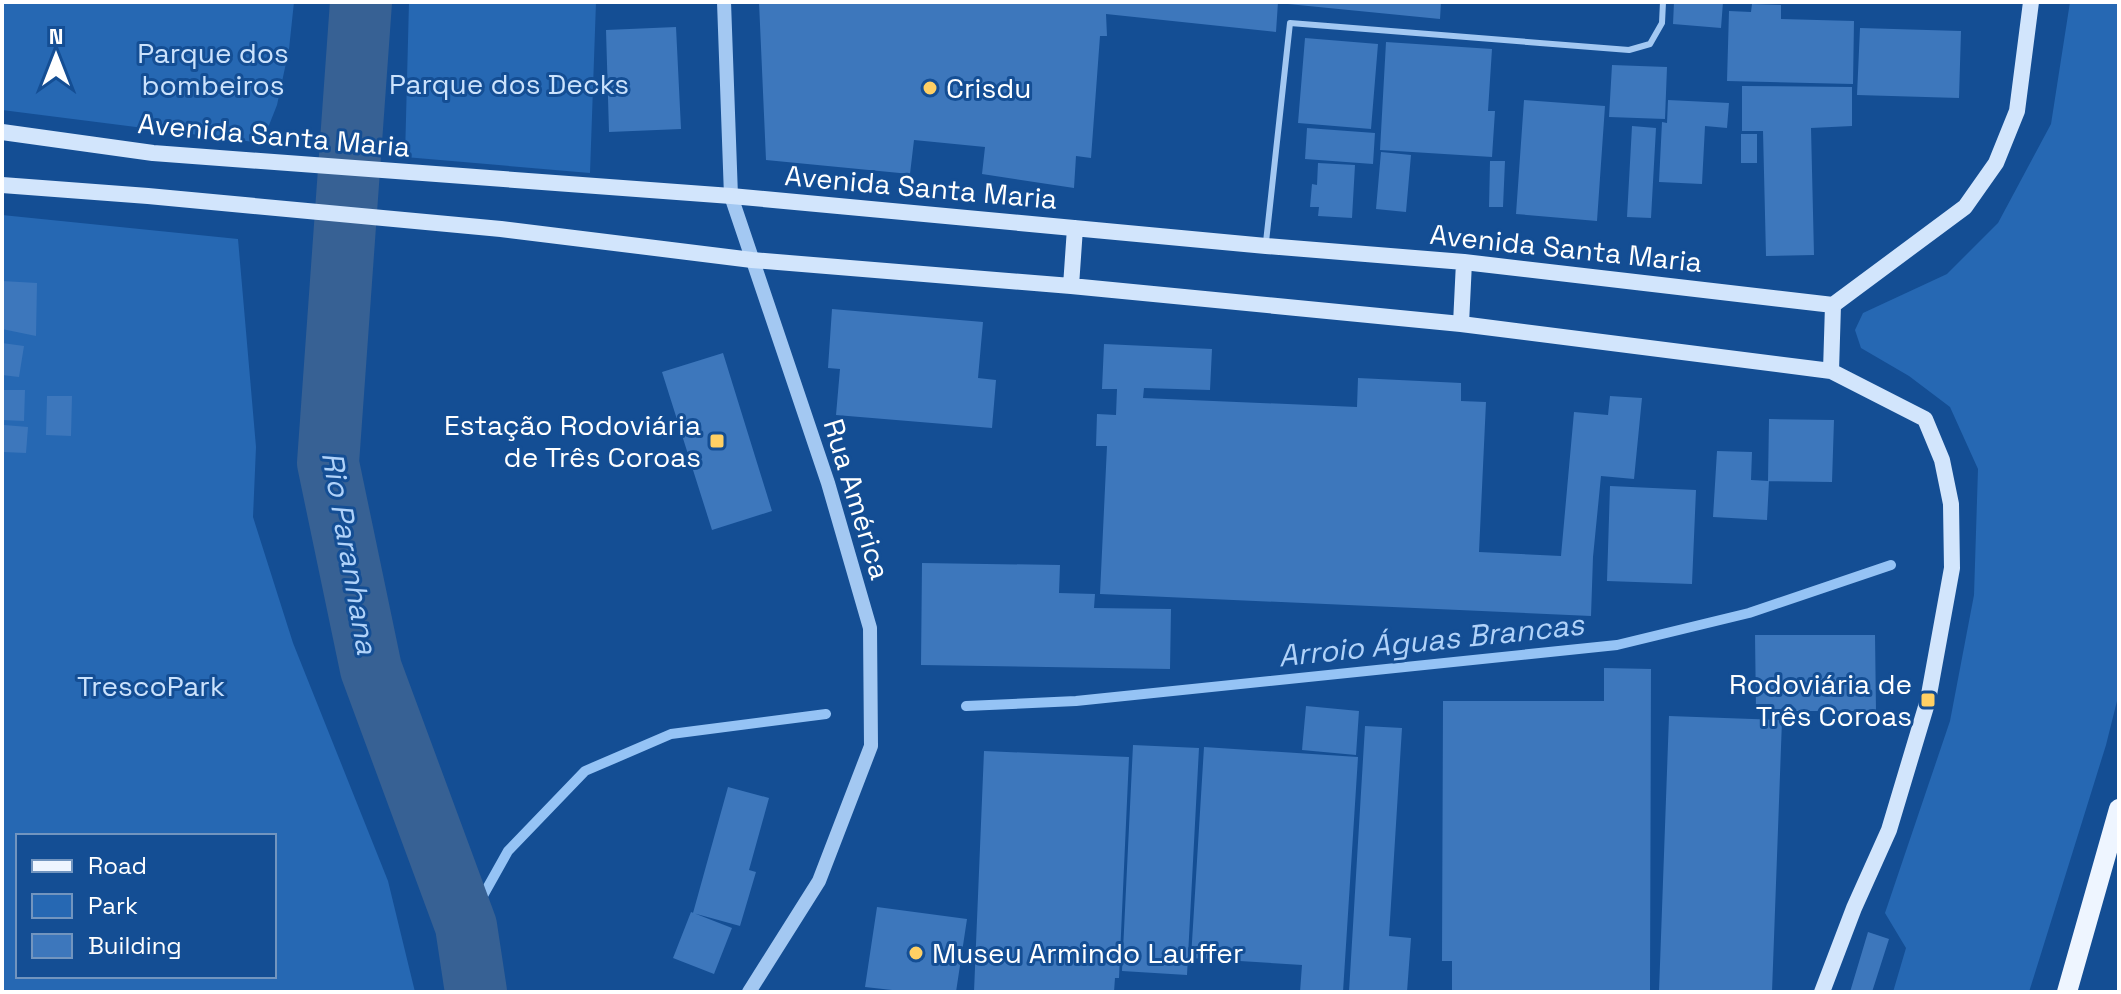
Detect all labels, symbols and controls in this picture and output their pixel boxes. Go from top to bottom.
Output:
north arrow [16,16,96,96]
text: N [49,22,63,50]
park label: Parque dos bombeiros [137,35,289,103]
park label: Parque dos Decks [389,66,629,102]
place label: Crisdu [946,70,1031,106]
marker: Crisdu [921,79,939,97]
street label: Avenida Santa Maria [136,105,412,165]
street label: Avenida Santa Maria [783,157,1059,217]
street label: Avenida Santa Maria [1428,216,1704,280]
place label: Estação Rodoviária de Três Coroas [444,407,701,475]
street label: Rua América [815,414,899,584]
marker: Estação Rodoviária de Três Coroas [708,432,726,450]
water label: Rio Paranhana [313,449,387,658]
water label: Arroio Águas Brancas [1276,604,1587,675]
place label: Rodoviária de Três Coroas [1729,666,1912,734]
park label: TrescoPark [77,668,225,704]
marker: Rodoviária de Três Coroas [1919,691,1937,709]
legend [16,834,276,978]
text: Road [88,850,147,881]
text: Park [88,890,138,921]
text: Building [88,930,182,961]
place label: Museu Armindo Lauffer [932,935,1243,971]
marker: Museu Armindo Lauffer [907,944,925,962]

